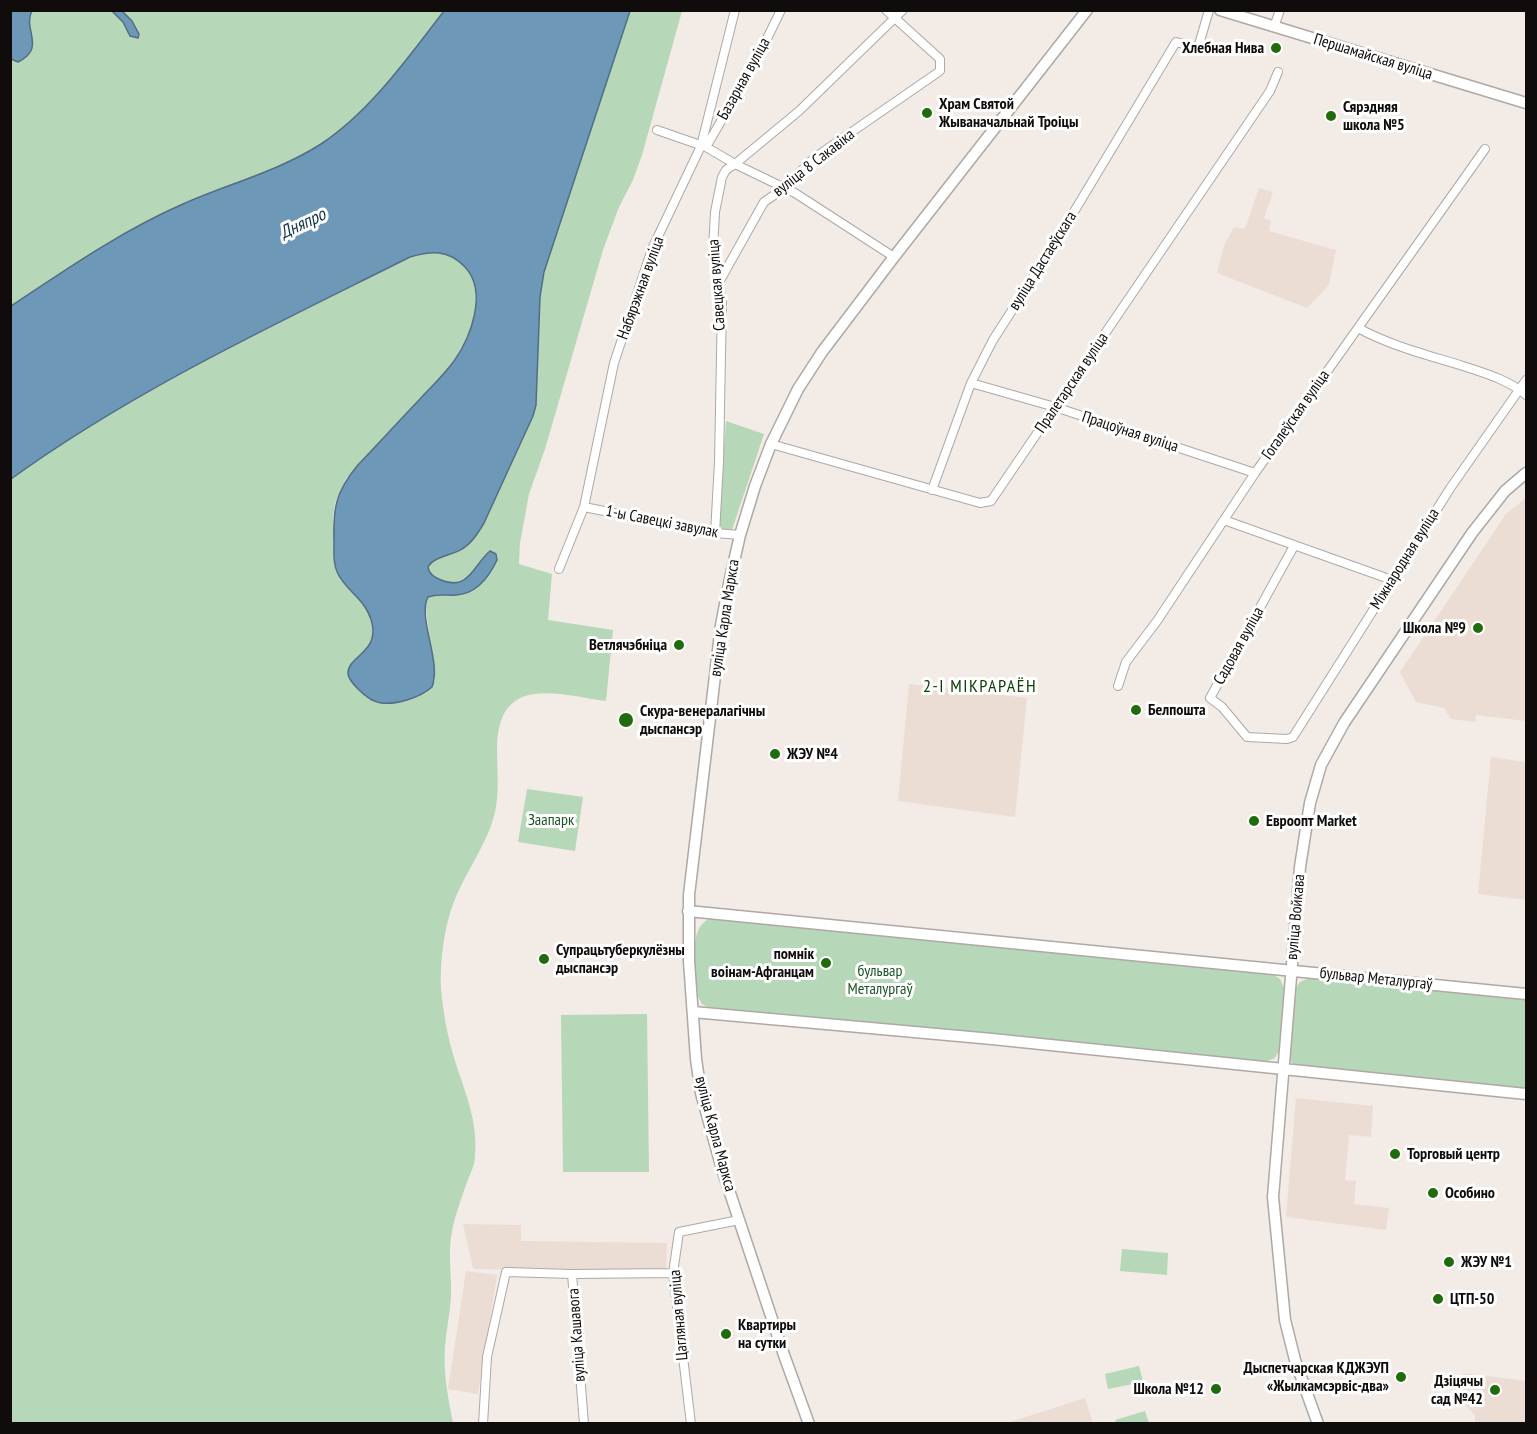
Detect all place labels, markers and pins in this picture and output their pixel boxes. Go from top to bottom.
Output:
place label: Хлебная Нива [1182,38,1264,58]
marker: Хлебная Нива [1269,41,1283,55]
place label: Храм Святой Жываначальнай Троіцы [939,94,1078,132]
place label: Сярэдняя школа №5 [1343,97,1405,135]
marker: Храм Святой Жываначальнай Троіцы [920,106,934,120]
marker: Сярэдняя школа №5 [1324,109,1338,123]
place label: Школа №9 [1403,618,1466,638]
marker: Школа №9 [1471,621,1485,635]
place label: Ветлячэбніца [589,635,667,655]
marker: Ветлячэбніца [672,638,686,652]
place label: Белпошта [1148,700,1206,720]
place label: Скура-венералагічны дыспансэр [640,701,765,739]
marker: Белпошта [1129,703,1143,717]
marker: Скура-венералагічны дыспансэр [617,711,635,729]
place label: ЖЭУ №4 [787,744,838,764]
marker: ЖЭУ №4 [768,747,782,761]
place label: Евроопт Market [1266,811,1357,831]
marker: Евроопт Market [1247,814,1261,828]
place label: Супрацьтуберкулёзны дыспансэр [556,940,685,978]
place label: помнік воінам-Афганцам [711,944,814,982]
marker: Супрацьтуберкулёзны дыспансэр [537,952,551,966]
marker: помнік воінам-Афганцам [819,956,833,970]
place label: Торговый центр [1407,1144,1500,1164]
marker: Торговый центр [1388,1147,1402,1161]
place label: Особино [1445,1183,1495,1203]
marker: Особино [1426,1186,1440,1200]
place label: ЖЭУ №1 [1461,1252,1512,1272]
marker: ЖЭУ №1 [1442,1255,1456,1269]
place label: ЦТП-50 [1450,1289,1494,1309]
marker: ЦТП-50 [1431,1292,1445,1306]
place label: Квартиры на сутки [738,1315,796,1353]
marker: Квартиры на сутки [719,1327,733,1341]
place label: Дыспетчарская КДЖЭУП «Жылкамсэрвіс-два» [1244,1358,1389,1396]
marker: Дыспетчарская КДЖЭУП «Жылкамсэрвіс-два» [1394,1370,1408,1384]
place label: Дзіцячы сад №42 [1431,1371,1483,1409]
place label: Школа №12 [1133,1379,1204,1399]
marker: Школа №12 [1209,1382,1223,1396]
marker: Дзіцячы сад №42 [1488,1383,1502,1397]

